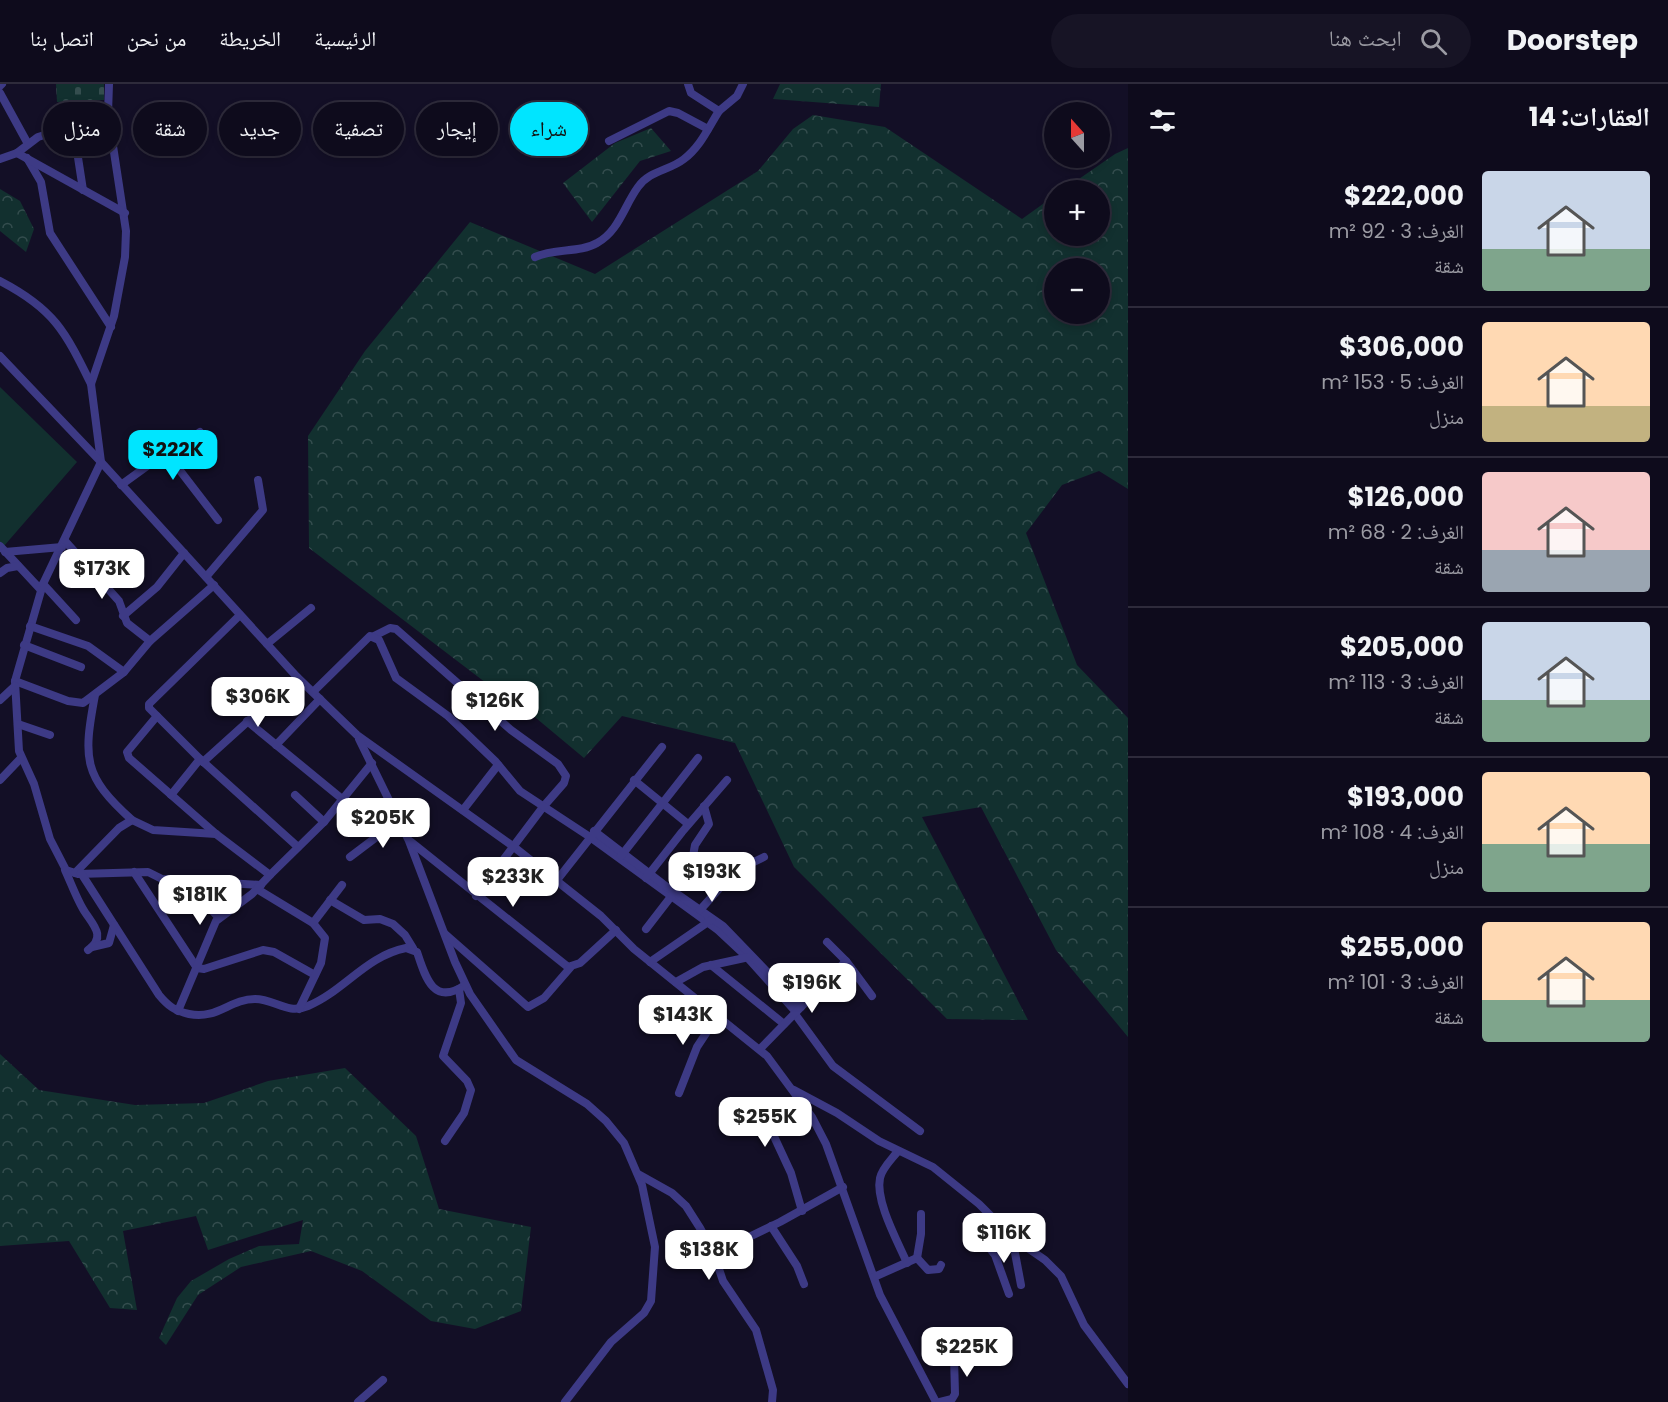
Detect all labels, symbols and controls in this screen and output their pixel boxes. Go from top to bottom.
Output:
search box [1051,14,1471,68]
text: Doorstep [1507,21,1638,60]
text: ابحث هنا [1329,23,1402,54]
text: اتصل بنا [30,24,94,53]
text: من نحن [127,24,186,53]
text: الخريطة [219,24,281,53]
text: الرئيسية [314,24,376,53]
icon: search [1417,25,1450,58]
text: العقارات: 14 [1529,99,1650,135]
chip: منزل [43,102,121,156]
chip: شقة [133,102,207,156]
chip: جديد [219,102,301,156]
chip: تصفية [313,102,404,156]
chip: إيجار [416,102,498,156]
chip: شراء [510,102,588,156]
north arrow [1044,102,1110,168]
map controls [1044,102,1110,324]
icon: filters [1146,104,1179,137]
text: $222,000 [1344,178,1464,214]
button: + [1044,180,1110,246]
icon: home [1530,195,1602,267]
text: الغرف: 3 · 92 m² [1329,217,1464,245]
text: شقة [1434,252,1464,280]
button: − [1044,258,1110,324]
text: $306,000 [1339,329,1464,365]
icon: home [1530,346,1602,418]
text: الغرف: 5 · 153 m² [1321,368,1464,396]
text: منزل [1429,403,1464,431]
pin: $222K [131,430,215,481]
text: $222K [142,435,204,463]
text: $126,000 [1347,479,1464,515]
icon: home [1530,496,1602,568]
text: الغرف: 2 · 68 m² [1328,518,1464,546]
pin: $173K [60,549,144,600]
text: شقة [1434,553,1464,581]
text: $173K [73,554,131,582]
text: $205,000 [1340,629,1464,665]
icon: home [1530,646,1602,718]
text: الغرف: 3 · 113 m² [1328,668,1464,696]
pin: $306K [216,677,300,728]
pin: $126K [453,681,537,732]
text: $306K [226,682,290,710]
text: $126K [466,686,524,714]
text: شقة [1434,703,1464,731]
text: $193,000 [1347,779,1464,815]
icon: home [1530,796,1602,868]
pin: $205K [341,798,425,849]
text: $205K [351,803,415,831]
text: الغرف: 4 · 108 m² [1320,818,1464,846]
pin: $193K [670,852,754,903]
text: منزل [1429,853,1464,881]
pin: $233K [471,857,555,908]
text: $193K [682,857,742,885]
text: $233K [482,862,544,890]
pin: $181K [158,875,242,926]
text: $181K [172,880,228,908]
text: $255,000 [1340,929,1464,965]
icon: home [1530,946,1602,1018]
pin: $196K [770,963,854,1014]
text: $196K [782,968,842,996]
text: الغرف: 3 · 101 m² [1327,968,1464,996]
pin: $143K [641,995,725,1046]
text: $143K [653,1000,713,1028]
text: شقة [1434,1003,1464,1031]
pin: $255K [723,1097,807,1148]
text: $255K [733,1102,797,1130]
pin: $116K [962,1213,1046,1264]
text: $116K [977,1218,1031,1246]
pin: $138K [667,1230,751,1281]
text: $138K [679,1235,739,1263]
pin: $225K [925,1327,1009,1378]
text: $225K [936,1332,998,1360]

